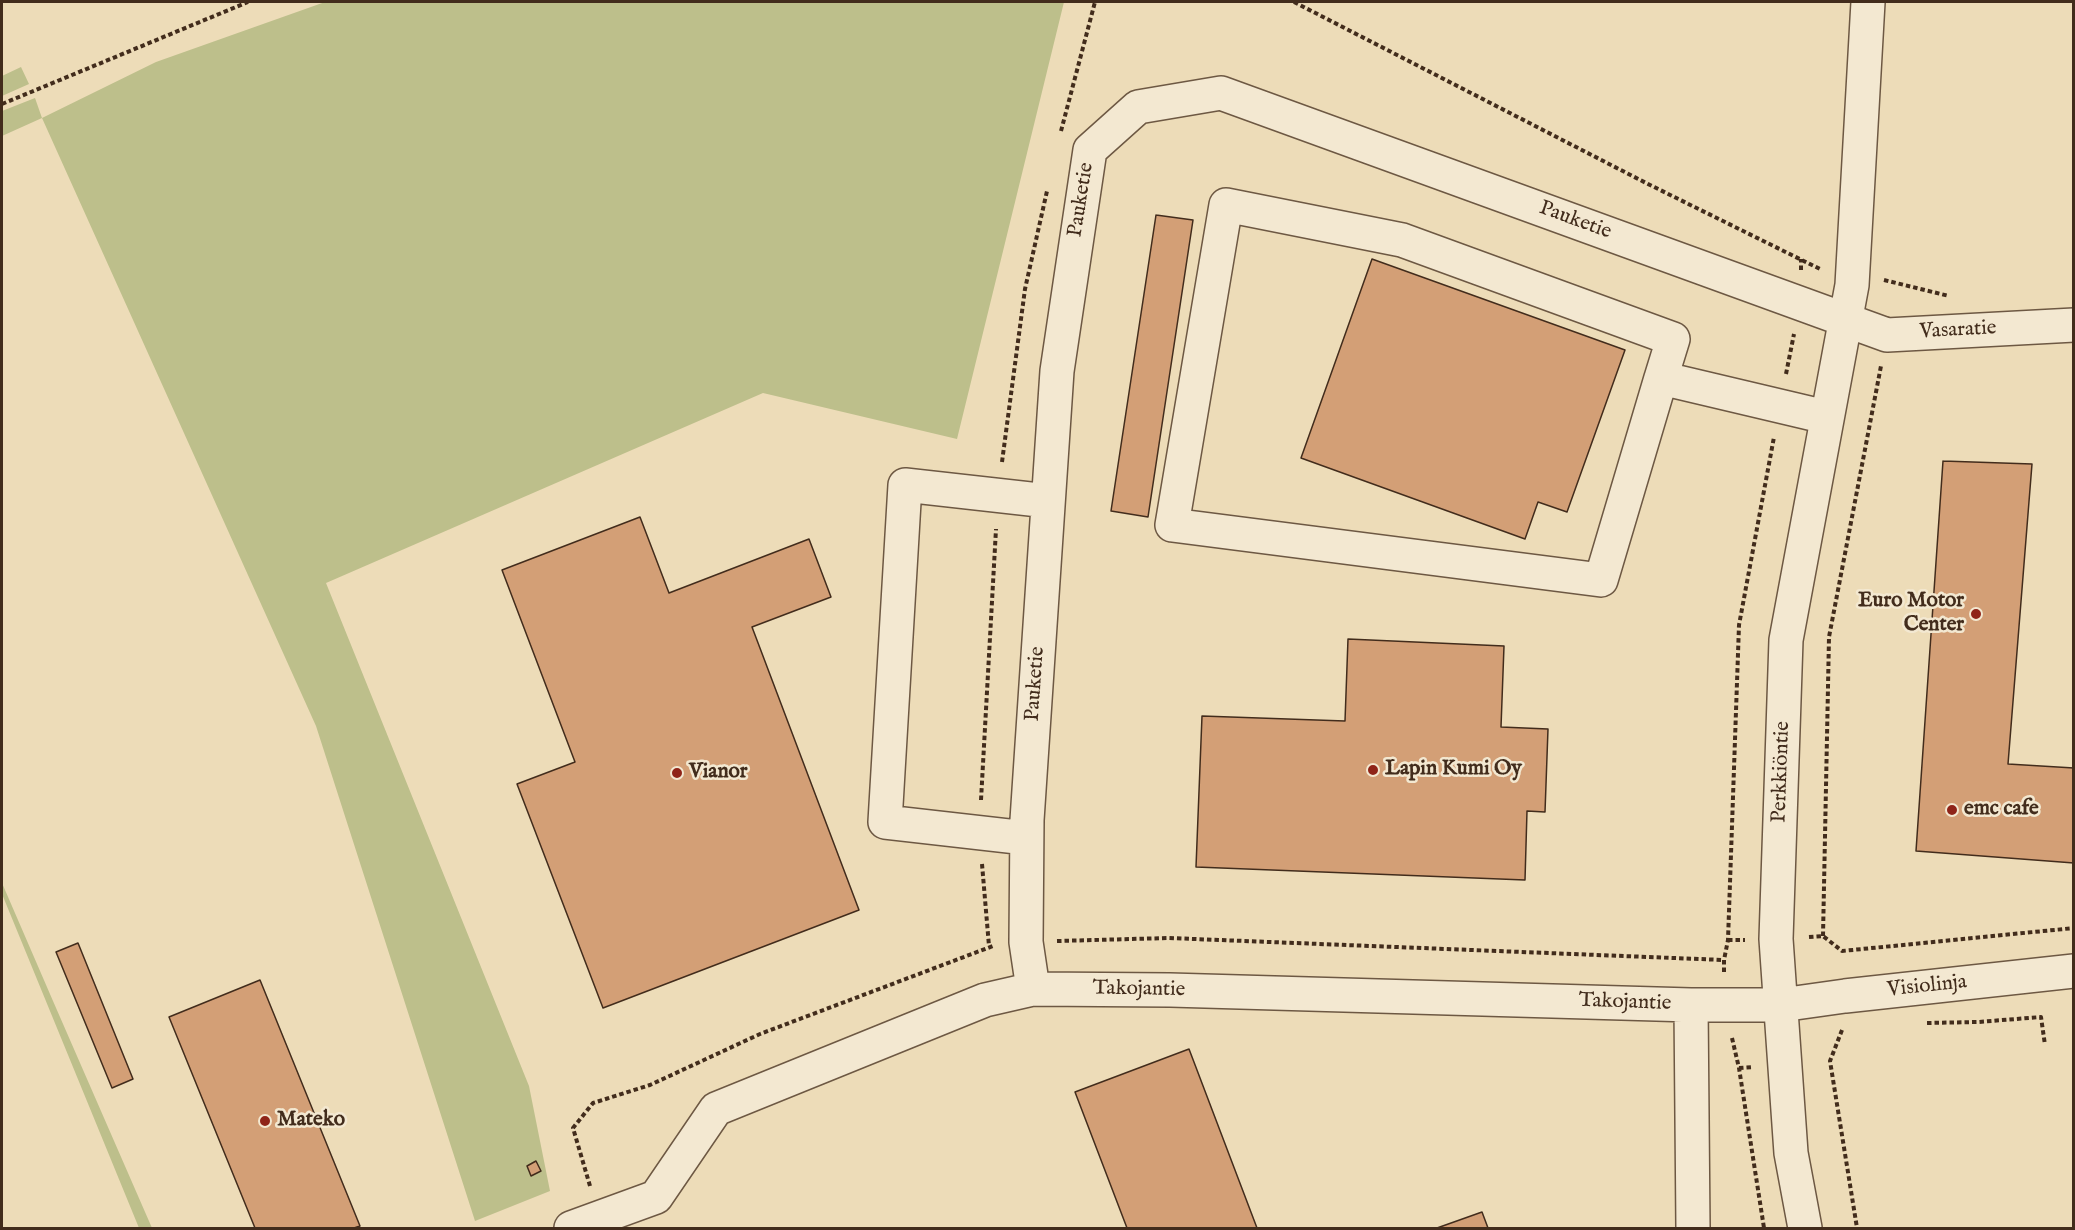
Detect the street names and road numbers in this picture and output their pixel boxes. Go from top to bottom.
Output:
street label: Pauketie [1064,161,1100,239]
street label: Pauketie [1535,196,1615,246]
street label: Vasaratie [1919,316,1997,346]
street label: Pauketie [1021,646,1051,722]
street label: Perkkiöntie [1768,721,1796,823]
street label: Visiolinja [1886,970,1968,1004]
street label: Takojantie [1092,977,1186,1003]
street label: Takojantie [1578,989,1672,1017]

